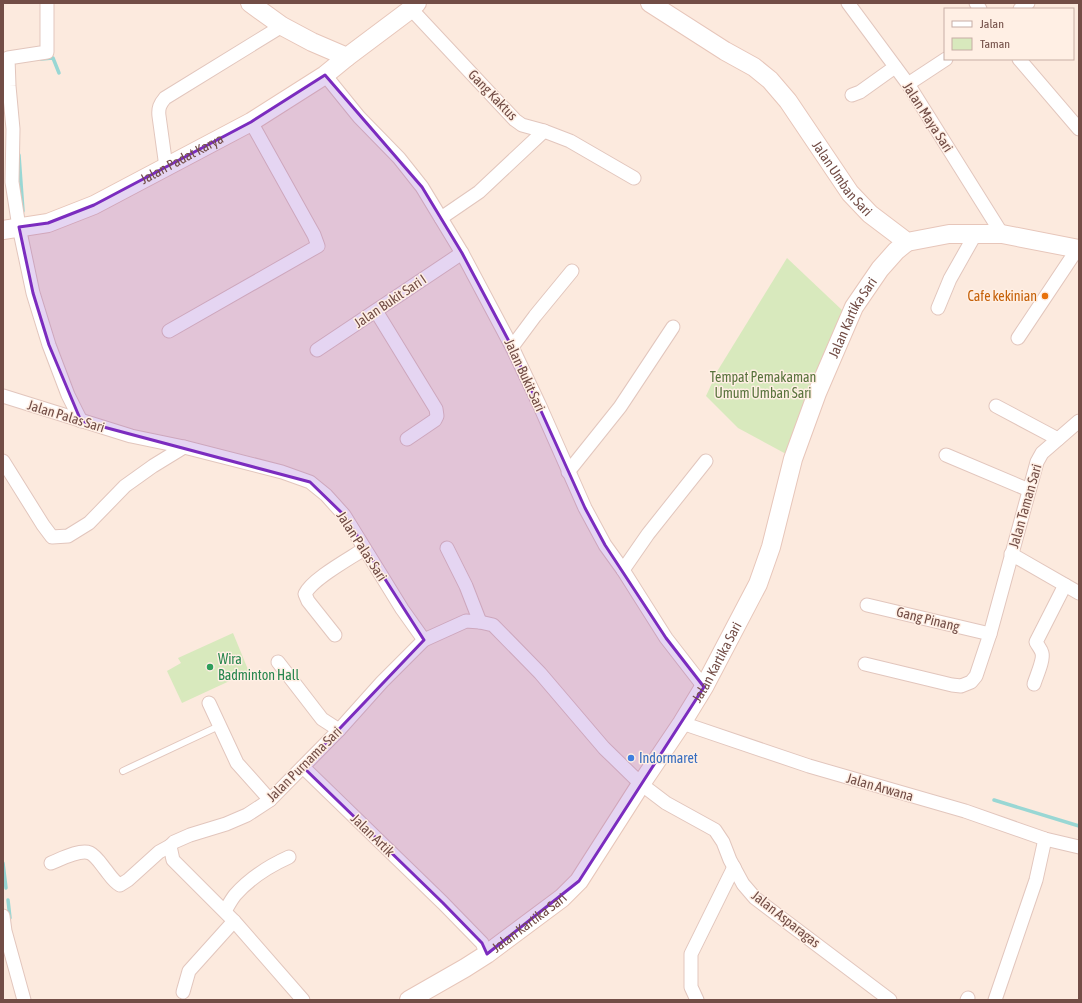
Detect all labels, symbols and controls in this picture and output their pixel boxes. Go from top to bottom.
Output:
legend [944,8,1074,60]
text: Jalan [980,17,1004,31]
text: Taman [980,37,1010,51]
street label: Gang Kaktus [465,67,521,123]
street label: Jalan Maya Sari [900,79,956,155]
street label: Jalan Padat Karya [137,130,226,187]
street label: Jalan Umban Sari [809,138,876,219]
street label: Jalan Bukit Sari I [351,271,429,331]
street label: Jalan Kartika Sari [825,274,880,360]
place label: Cafe kekinian [968,288,1037,304]
marker: Cafe kekinian [1040,291,1050,301]
street label: Jalan Bukit Sari [501,336,549,414]
park label: Tempat Pemakaman Umum Umban Sari [710,369,816,401]
street label: Jalan Palas Sari [25,397,107,435]
street label: Jalan Taman Sari [1005,462,1045,550]
street label: Jalan Palas Sari [334,508,390,584]
street label: Gang Pinang [895,603,961,635]
street label: Jalan Kartika Sari [689,619,745,705]
place label: Wira Badminton Hall [218,651,299,683]
marker: Wira Badminton Hall [205,662,215,672]
street label: Jalan Purnama Sari [263,723,345,805]
place label: Indormaret [639,750,698,766]
marker: Indormaret [626,753,636,763]
street label: Jalan Arwana [845,770,915,804]
street label: Jalan Artik [348,810,398,860]
street label: Jalan Asparagas [749,887,823,951]
street label: Jalan Kartika Sari [489,890,570,956]

